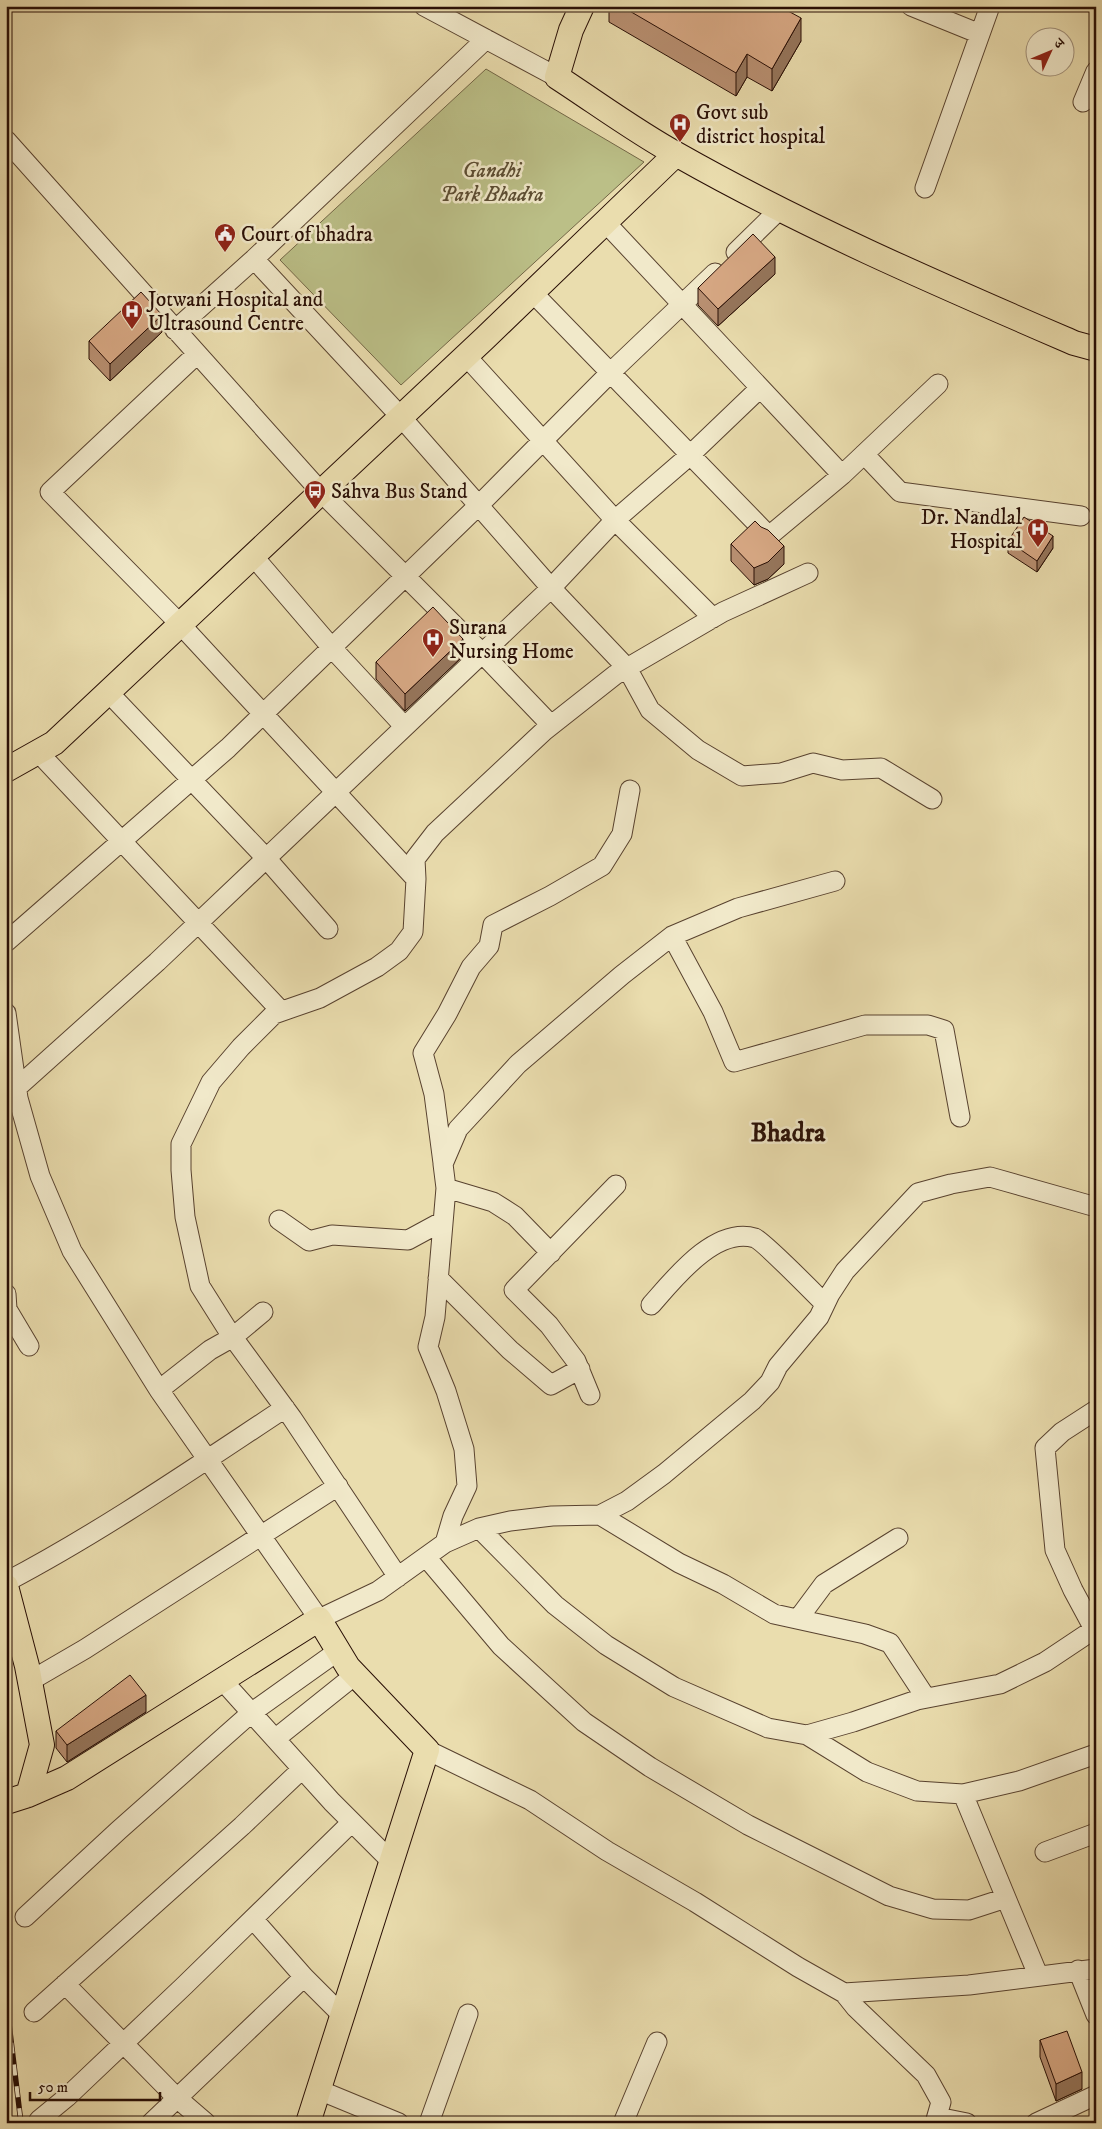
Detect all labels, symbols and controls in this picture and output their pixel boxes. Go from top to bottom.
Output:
north arrow [1024,28,1074,78]
text: उ [1049,34,1068,53]
place label: Govt sub district hospital [696,100,826,150]
hospital icon: Govt sub district hospital [668,112,692,143]
park label: Gandhi Park Bhadra [440,158,544,208]
public building icon: Court of bhadra [213,222,237,253]
place label: Court of bhadra [241,222,373,248]
place label: Jotwani Hospital and Ultrasound Centre [146,287,324,337]
hospital icon: Jotwani Hospital and Ultrasound Centre [120,299,144,330]
bus stop icon: Sahva Bus Stand [303,479,327,510]
place label: Sahva Bus Stand [331,479,468,505]
place label: Dr. Nandlal Hospital [921,505,1023,555]
hospital icon: Dr. Nandlal Hospital [1026,517,1050,548]
place label: Surana Nursing Home [449,615,574,665]
hospital icon: Surana Nursing Home [421,627,445,658]
district label: Bhadra [751,1117,826,1150]
scale bar [30,2069,160,2101]
text: 50 m [38,2078,68,2097]

